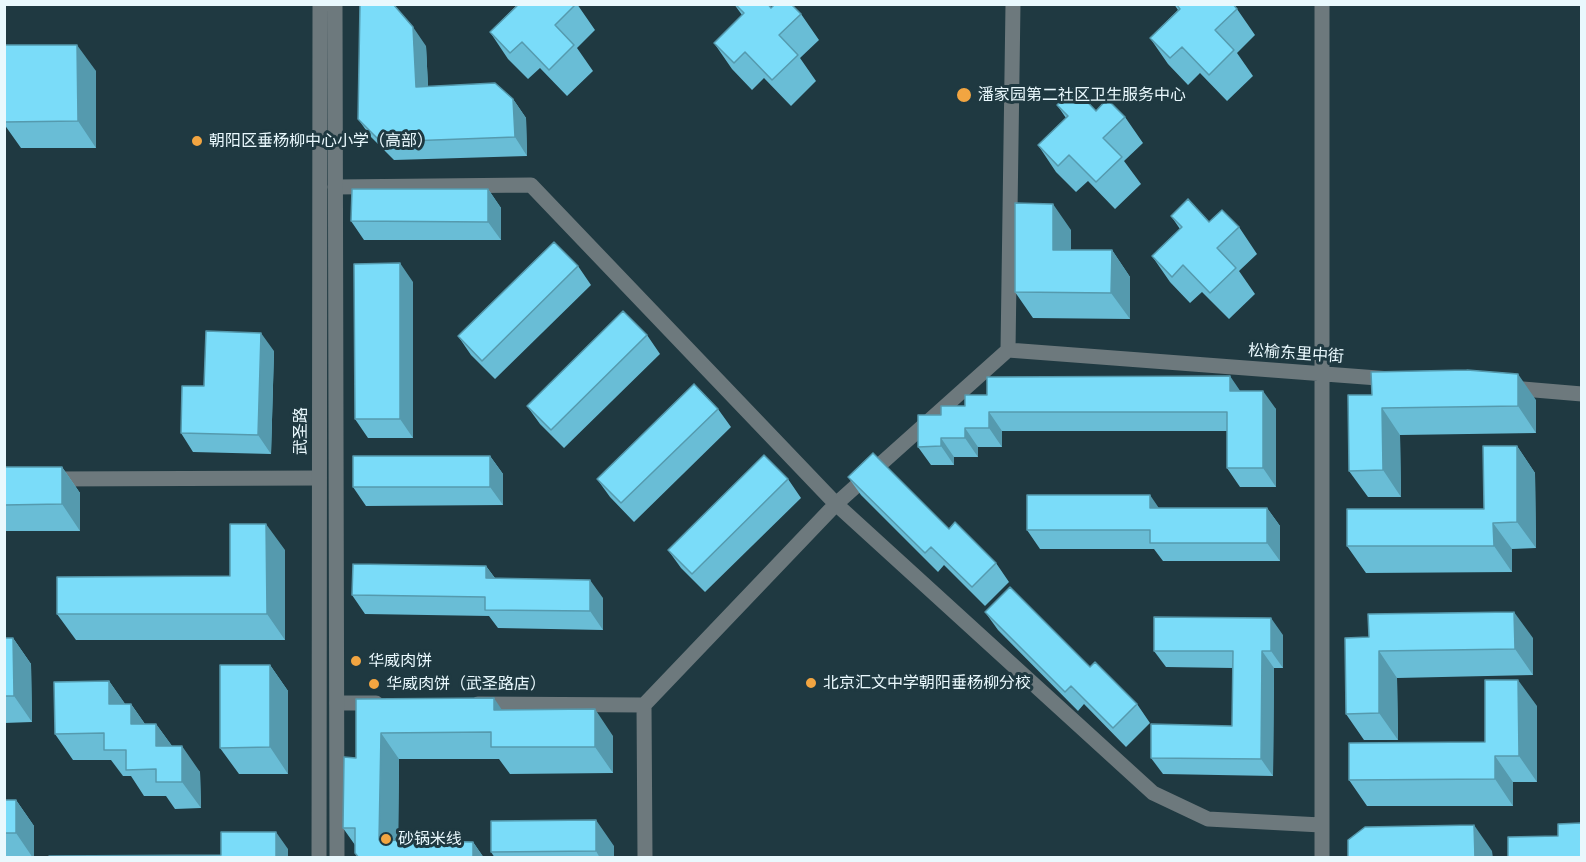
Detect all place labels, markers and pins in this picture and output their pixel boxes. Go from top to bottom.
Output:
place label: 潘家园第二社区卫生服务中心 [978,85,1186,105]
marker: 潘家园第二社区卫生服务中心 [955,86,973,104]
place label: 朝阳区垂杨柳中心小学（高部） [209,131,433,151]
marker: 朝阳区垂杨柳中心小学（高部） [190,134,204,148]
place label: 华威肉饼 [368,651,432,671]
marker: 华威肉饼 [349,654,363,668]
place label: 北京汇文中学朝阳垂杨柳分校 [823,673,1031,693]
place label: 华威肉饼（武圣路店） [386,674,546,694]
marker: 北京汇文中学朝阳垂杨柳分校 [804,676,818,690]
marker: 华威肉饼（武圣路店） [367,677,381,691]
place label: 砂锅米线 [398,829,462,849]
marker: 砂锅米线 [379,832,393,846]

